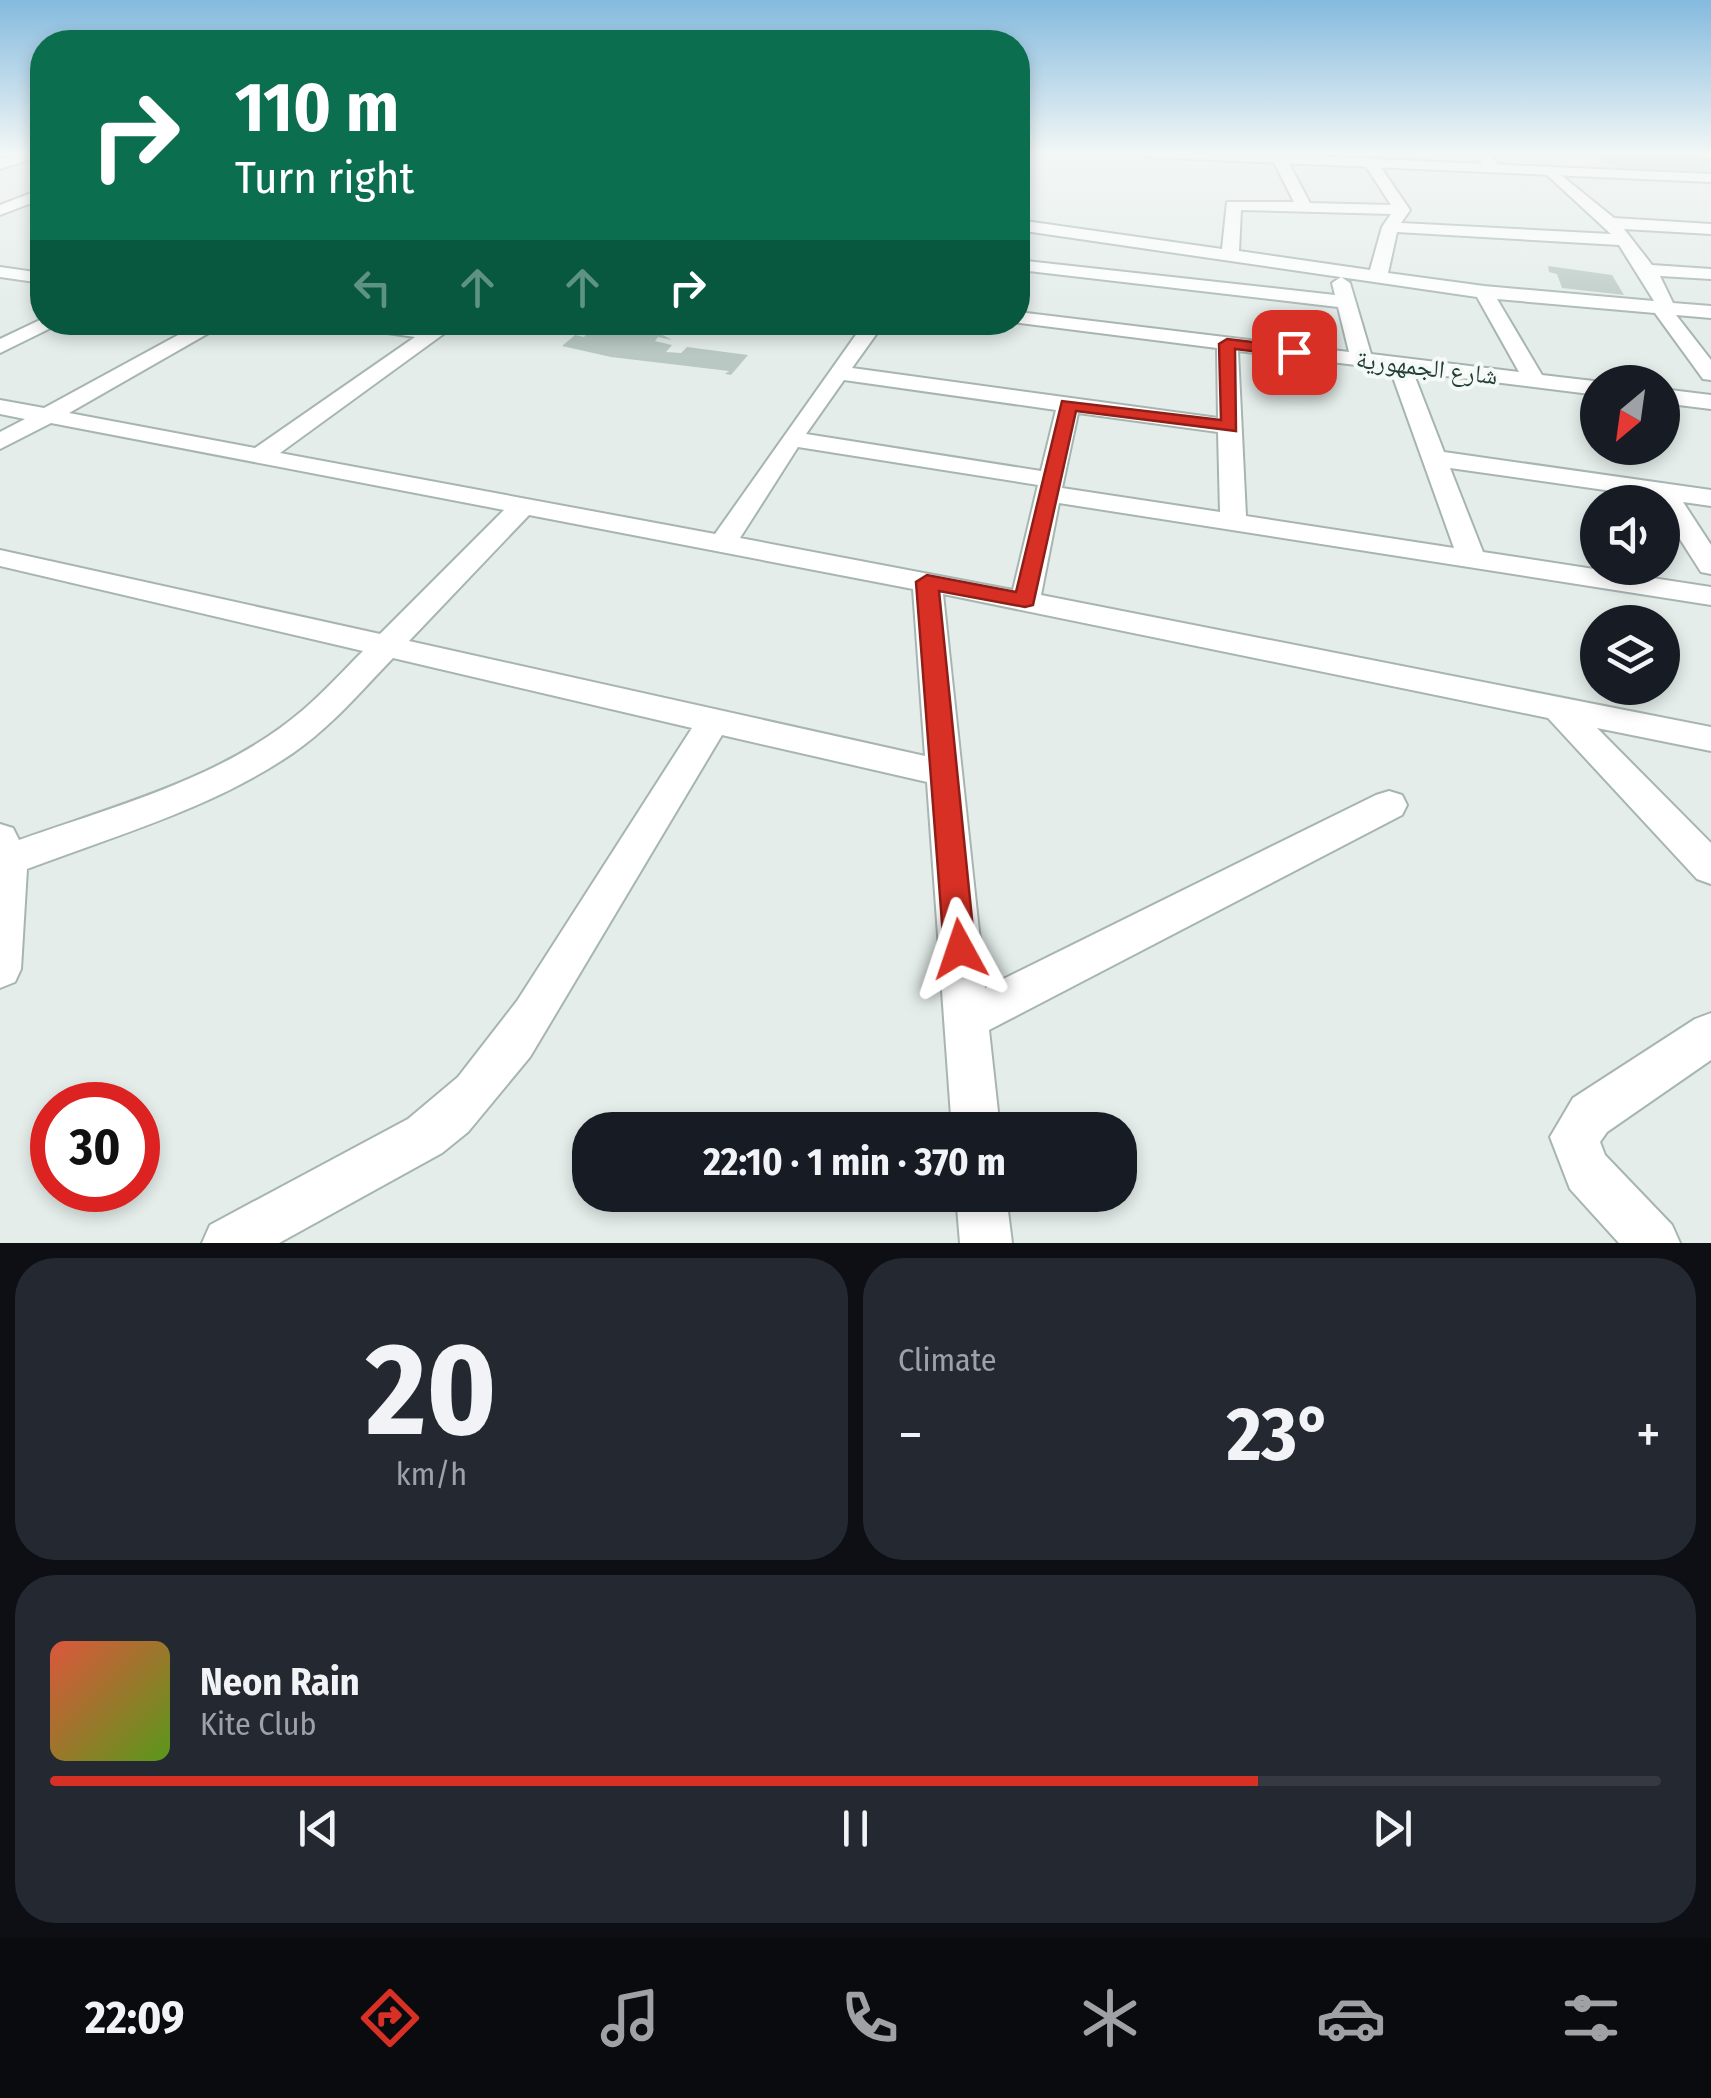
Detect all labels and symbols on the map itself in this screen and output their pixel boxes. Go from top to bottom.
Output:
pin [1252,310,1337,395]
street label: شارع الجمهورية [1355,344,1499,392]
north arrow [1580,365,1680,465]
position arrow [908,897,1012,1001]
speed limit sign: 30 [30,1082,160,1212]

